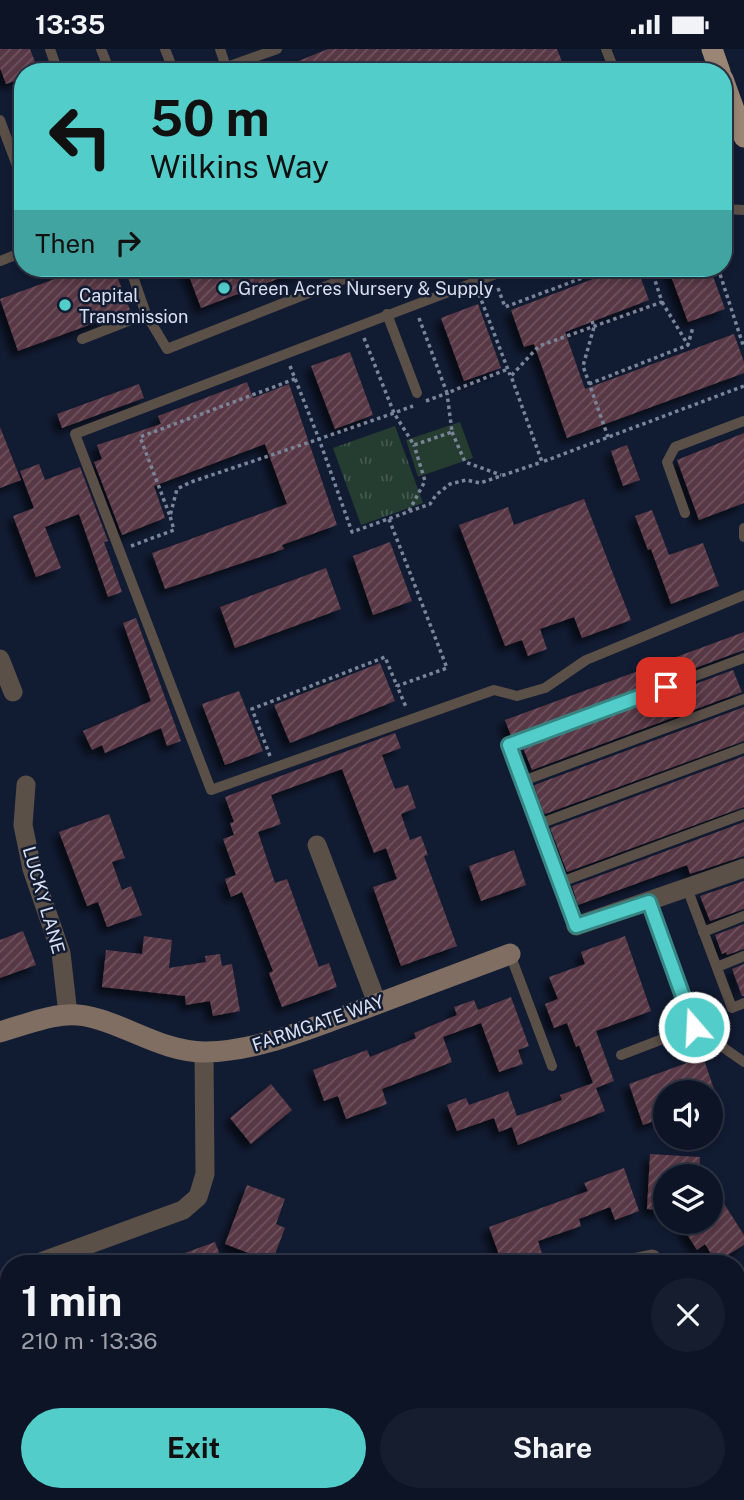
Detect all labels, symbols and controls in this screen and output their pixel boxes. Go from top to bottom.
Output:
text: 13:35 [35,9,105,40]
text: 50 m [150,89,270,147]
icon: left [35,91,126,182]
text: Wilkins Way [150,148,329,185]
icon: right [109,224,147,262]
text: Then [35,228,95,259]
place label: Green Acres Nursery & Supply [238,278,494,299]
marker: Green Acres Nursery & Supply [216,280,232,296]
place label: Capital Transmission [79,285,188,327]
marker: Capital Transmission [57,297,73,313]
pin [636,657,696,717]
icon: arrive [647,668,685,706]
street label: LUCKY LANE [19,844,69,956]
position arrow [657,990,731,1064]
street label: FARMGATE WAY [249,991,387,1055]
map controls [653,1080,723,1234]
button: sound [653,1080,723,1150]
button: layers [653,1164,723,1234]
text: 1 min [21,1276,122,1325]
button: close [651,1278,725,1352]
text: 210 m · 13:36 [21,1327,158,1354]
button: Exit [21,1408,366,1488]
button: Share [380,1408,725,1488]

